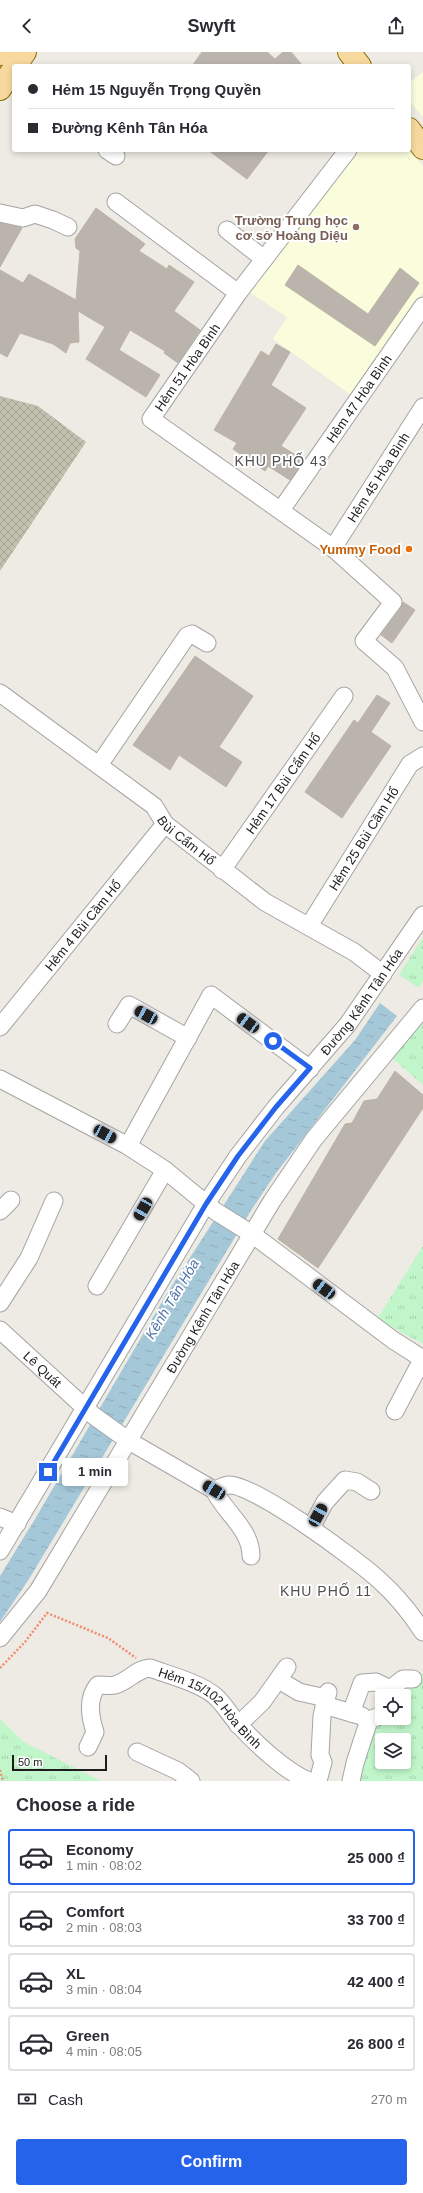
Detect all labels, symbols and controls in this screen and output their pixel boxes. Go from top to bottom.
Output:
icon: back [16,15,38,37]
icon: share [385,15,407,37]
text: Swyft [187,16,236,36]
text: Hẻm 15 Nguyễn Trọng Quyền [52,81,261,98]
text: Đường Kênh Tân Hóa [52,119,208,136]
place label: Trường Trung học cơ sở Hoàng Diệu [235,213,348,243]
marker: Trường Trung học cơ sở Hoàng Diệu [351,222,361,232]
street label: Hẻm 51 Hòa Bình [152,321,223,414]
street label: Hẻm 47 Hòa Bình [323,352,395,445]
street label: Hẻm 45 Hòa Bình [344,430,413,525]
district label: KHU PHỐ 43 [234,452,328,469]
place label: Yummy Food [319,542,401,557]
marker: Yummy Food [404,544,414,554]
street label: Hẻm 17 Bùi Cẩm Hổ [243,730,324,837]
street label: Hẻm 25 Bùi Cầm Hổ [326,784,402,893]
street label: Bùi Cẩm Hổ [154,813,218,868]
street label: Hẻm 4 Bùi Cầm Hổ [42,877,124,974]
street label: Đường Kênh Tân Hóa [318,945,406,1058]
car [133,1004,159,1026]
car [235,1011,261,1035]
route start [264,1032,282,1050]
car [92,1123,118,1145]
car [132,1196,154,1222]
water label: Kênh Tân Hóa [142,1256,202,1342]
street label: Đường Kênh Tân Hóa [163,1258,243,1376]
car [311,1277,337,1301]
street label: Lê Quát [20,1348,65,1391]
callout: 1 min [62,1458,128,1486]
route end [39,1463,57,1481]
text: 1 min [78,1464,112,1479]
car [201,1479,227,1501]
car [307,1502,329,1528]
district label: KHU PHỐ 11 [280,1582,372,1599]
street label: Hẻm 15/102 Hòa Bình [156,1665,264,1752]
map controls [375,1689,411,1769]
button: locate [375,1689,411,1725]
button: layers [375,1733,411,1769]
scale bar [12,1753,107,1772]
text: 50 m [18,1756,42,1768]
text: Choose a ride [16,1795,135,1815]
icon: car [18,1839,54,1875]
text: Economy [66,1841,134,1858]
text: 25 000 ₫ [347,1849,405,1866]
text: 1 min · 08:02 [66,1858,142,1873]
icon: car [18,1901,54,1937]
text: Comfort [66,1903,124,1920]
text: 33 700 ₫ [347,1911,405,1928]
text: 2 min · 08:03 [66,1920,142,1935]
icon: car [18,1963,54,1999]
text: XL [66,1965,85,1982]
text: 42 400 ₫ [347,1973,405,1990]
text: 3 min · 08:04 [66,1982,142,1997]
icon: car [18,2025,54,2061]
text: Green [66,2027,109,2044]
text: 26 800 ₫ [347,2035,405,2052]
text: 4 min · 08:05 [66,2044,142,2059]
icon: cash [16,2088,38,2110]
text: Cash [48,2091,83,2108]
text: 270 m [371,2092,407,2107]
button: Confirm [16,2139,407,2185]

